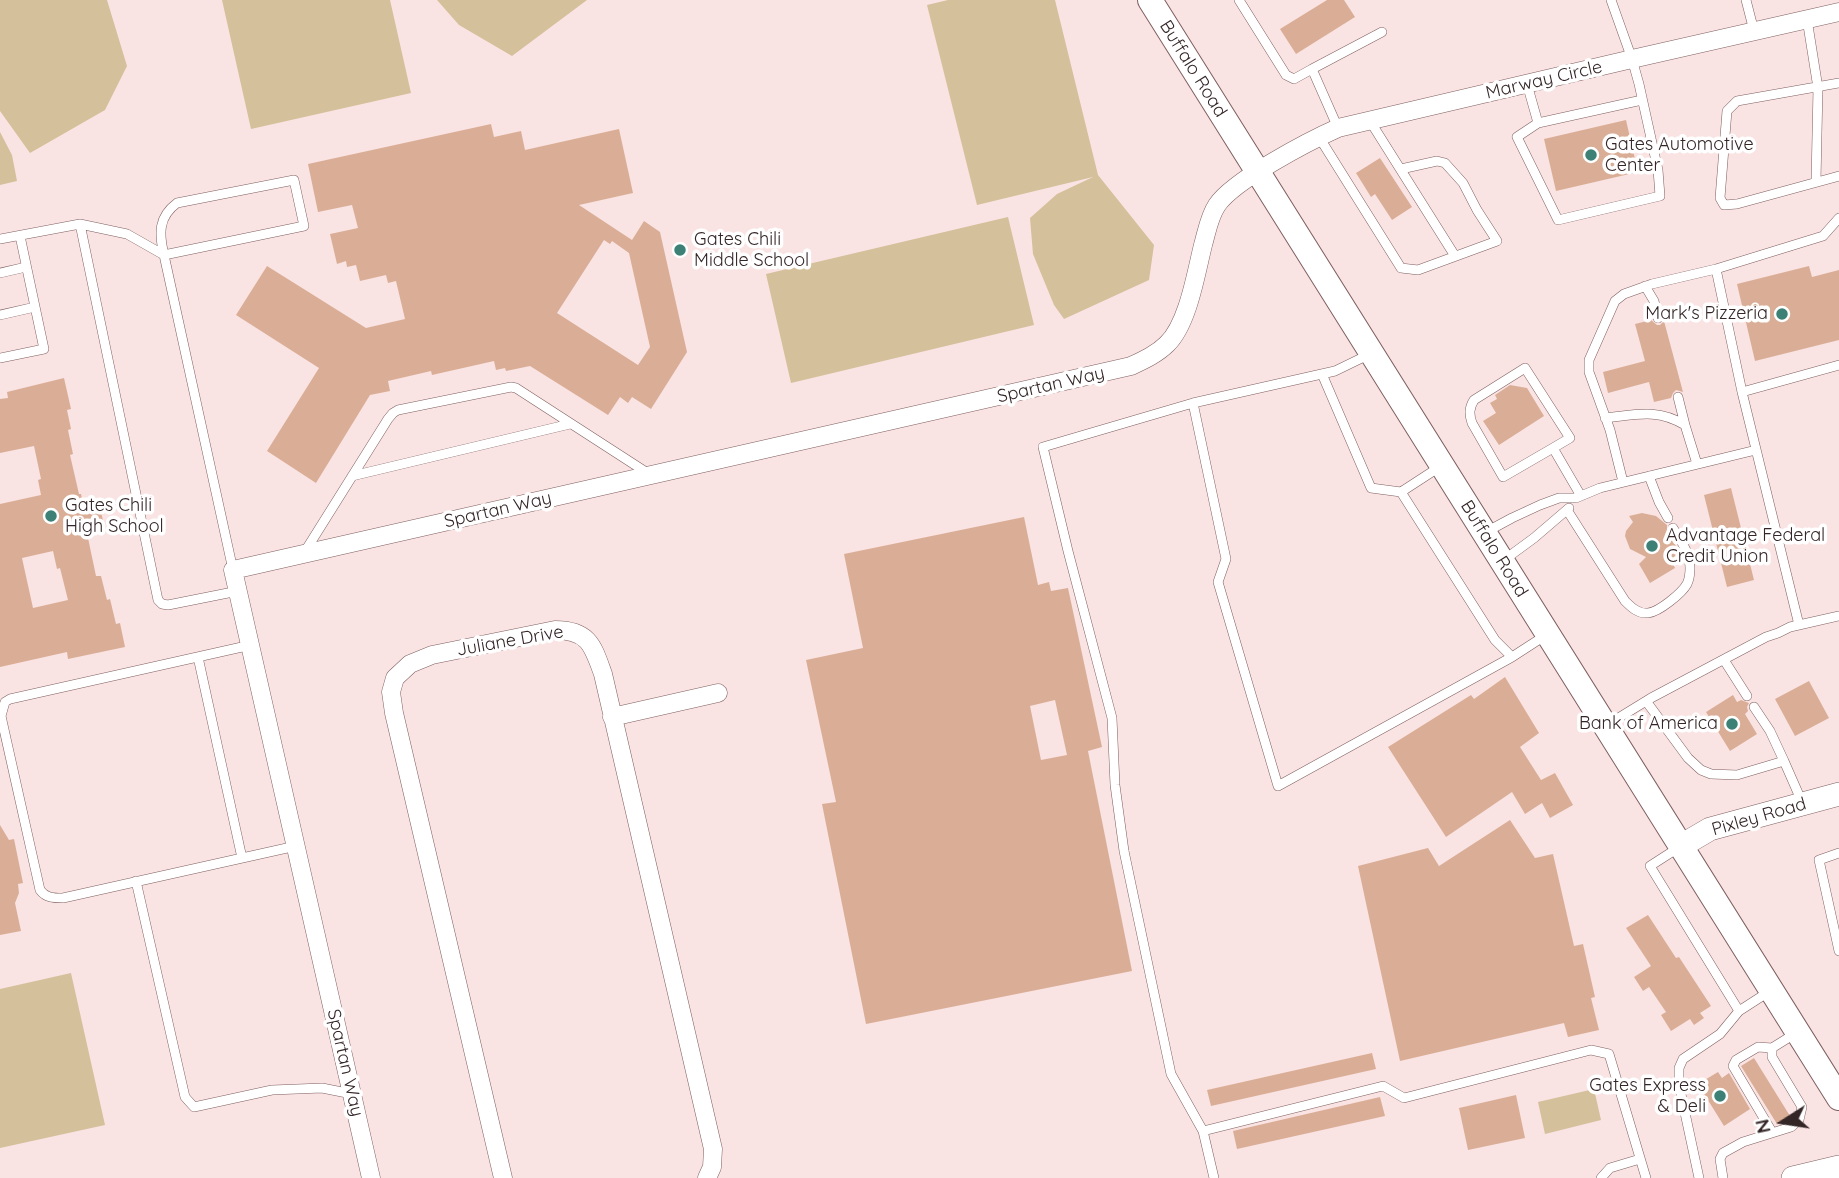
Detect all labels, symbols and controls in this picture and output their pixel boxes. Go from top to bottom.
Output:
street label: Buffalo Road [1155,17,1231,121]
street label: Marway Circle [1484,56,1604,104]
place label: Gates Automotive Center [1605,134,1754,176]
marker: Gates Automotive Center [1583,147,1599,163]
place label: Gates Chili Middle School [694,229,809,272]
marker: Gates Chili Middle School [672,242,688,258]
place label: Mark's Pizzeria [1645,303,1768,325]
marker: Mark's Pizzeria [1774,306,1790,322]
street label: Spartan Way [995,362,1107,408]
street label: Spartan Way [442,487,554,533]
place label: Gates Chili High School [65,495,164,538]
street label: Buffalo Road [1456,497,1532,601]
marker: Gates Chili High School [43,508,59,524]
place label: Advantage Federal Credit Union [1666,525,1825,568]
marker: Advantage Federal Credit Union [1644,538,1660,554]
street label: Juliane Drive [455,621,565,661]
place label: Bank of America [1579,713,1718,735]
marker: Bank of America [1724,716,1740,732]
street label: Pixley Road [1709,793,1809,841]
street label: Spartan Way [322,1007,368,1119]
place label: Gates Express & Deli [1589,1075,1706,1118]
north arrow [1748,1087,1818,1157]
marker: Gates Express & Deli [1712,1088,1728,1104]
text: N [1749,1117,1776,1136]

